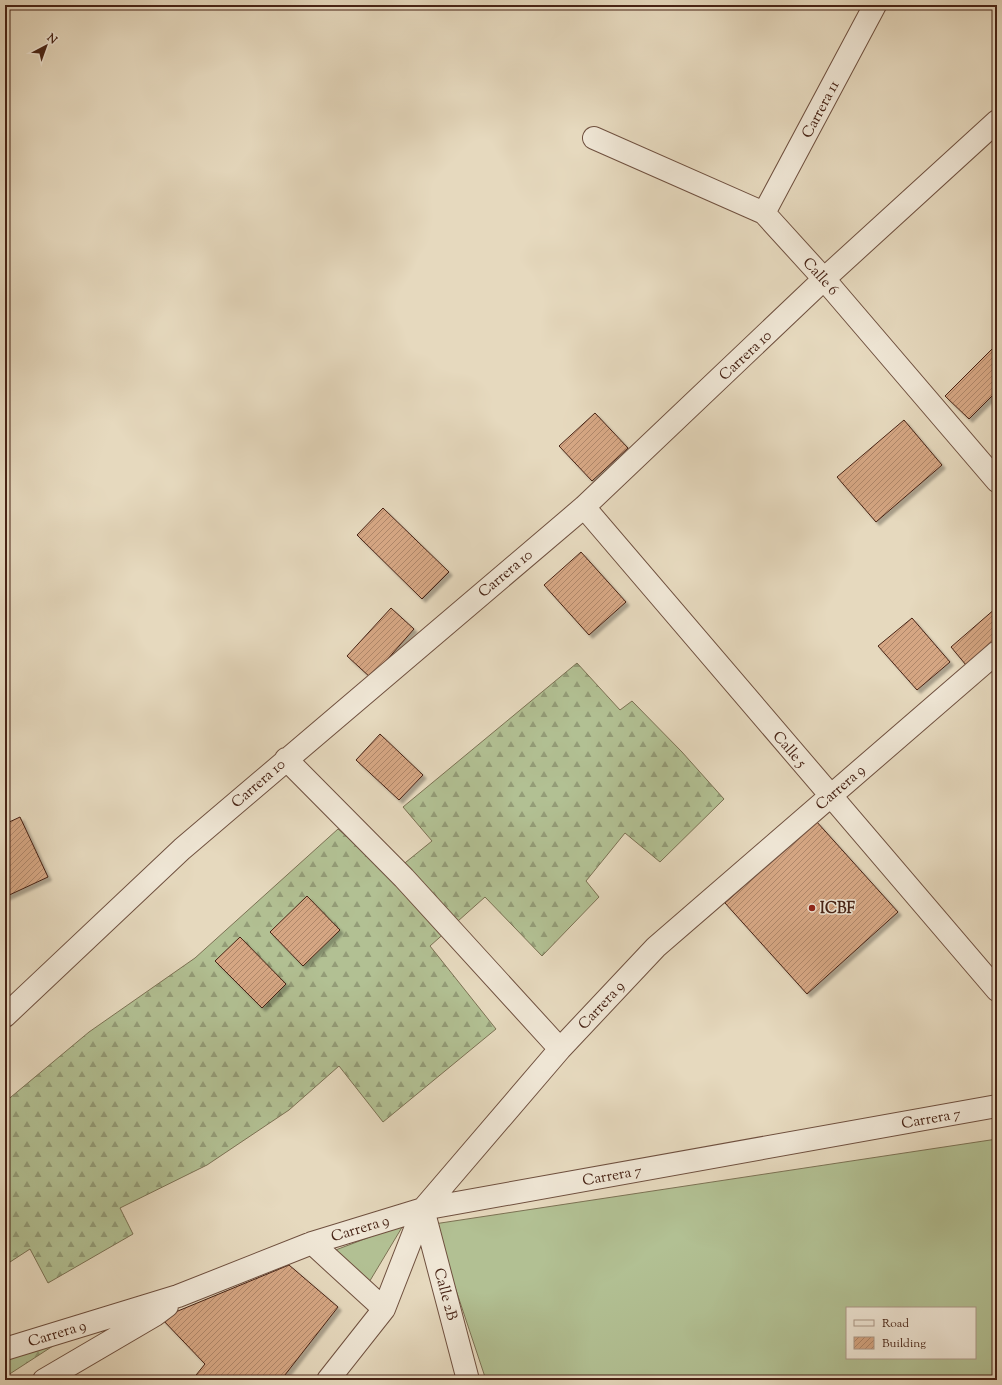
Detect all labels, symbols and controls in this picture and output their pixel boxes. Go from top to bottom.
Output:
north arrow [26,26,66,66]
text: N [43,30,61,48]
street label: Carrera 11 [797,77,845,142]
street label: Calle 6 [797,253,843,301]
street label: Carrera 10 [715,326,777,386]
street label: Carrera 10 [474,545,538,603]
street label: Calle 5 [767,727,811,773]
street label: Carrera 10 [227,755,291,814]
street label: Carrera 9 [812,761,870,816]
place label: ICBF [820,899,855,920]
marker: ICBF [807,903,817,913]
street label: Carrera 9 [574,977,630,1035]
street label: Carrera 7 [900,1104,963,1135]
street label: Carrera 7 [581,1161,644,1192]
street label: Carrera 9 [329,1211,392,1248]
street label: Calle 2B [427,1266,462,1324]
legend [846,1307,976,1359]
text: Road [882,1315,909,1333]
street label: Carrera 9 [26,1316,89,1353]
text: Building [882,1335,926,1353]

